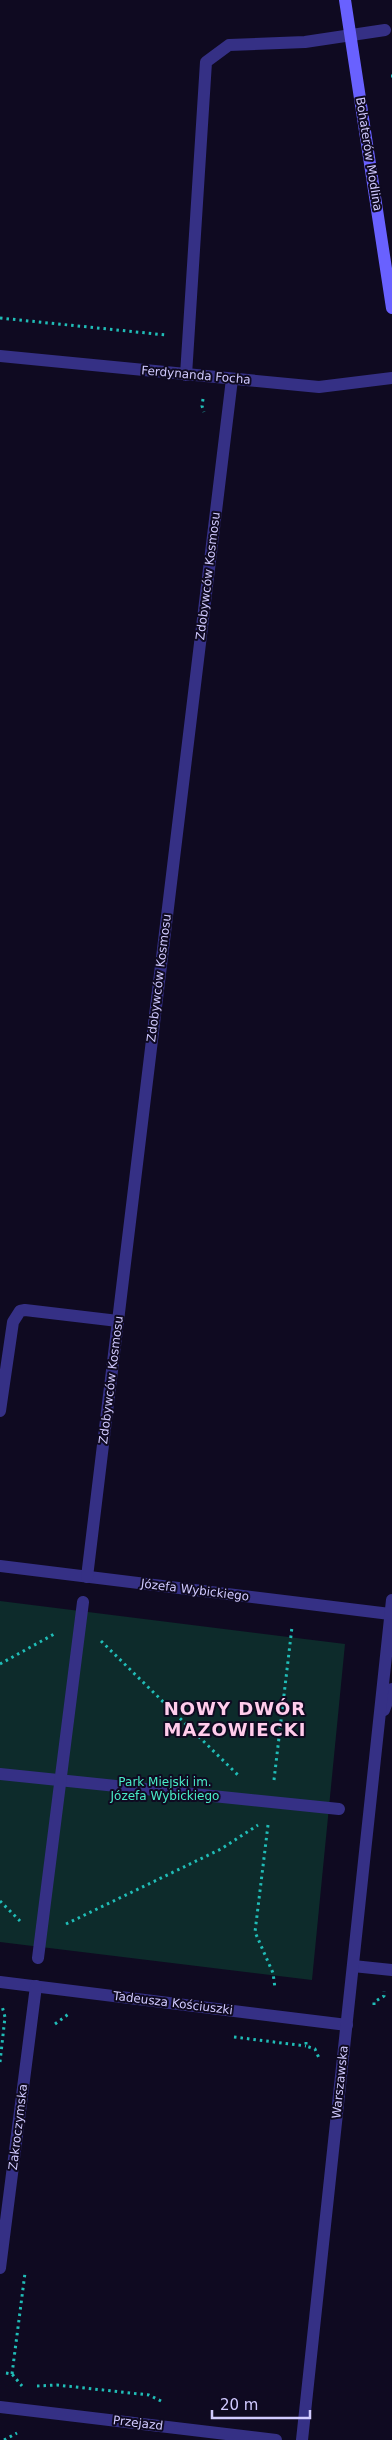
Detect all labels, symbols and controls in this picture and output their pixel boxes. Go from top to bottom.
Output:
street label: Bohaterów Modlina [353,96,385,212]
street label: Ferdynanda Focha [141,363,251,387]
street label: Zdobywców Kosmosu [193,511,223,641]
street label: Zdobywców Kosmosu [144,913,174,1043]
street label: Zdobywców Kosmosu [96,1315,126,1445]
street label: Józefa Wybickiego [139,1576,250,1604]
district label: NOWY DWÓR MAZOWIECKI [164,1698,306,1740]
park label: Park Miejski im. Józefa Wybickiego [110,1775,219,1803]
street label: Tadeusza Kościuszki [111,1989,234,2017]
street label: Warszawska [329,2045,351,2119]
street label: Zakroczymska [6,2083,30,2171]
scale bar [212,2388,310,2420]
text: 20 m [220,2396,258,2414]
street label: Przejazd [112,2413,164,2433]

